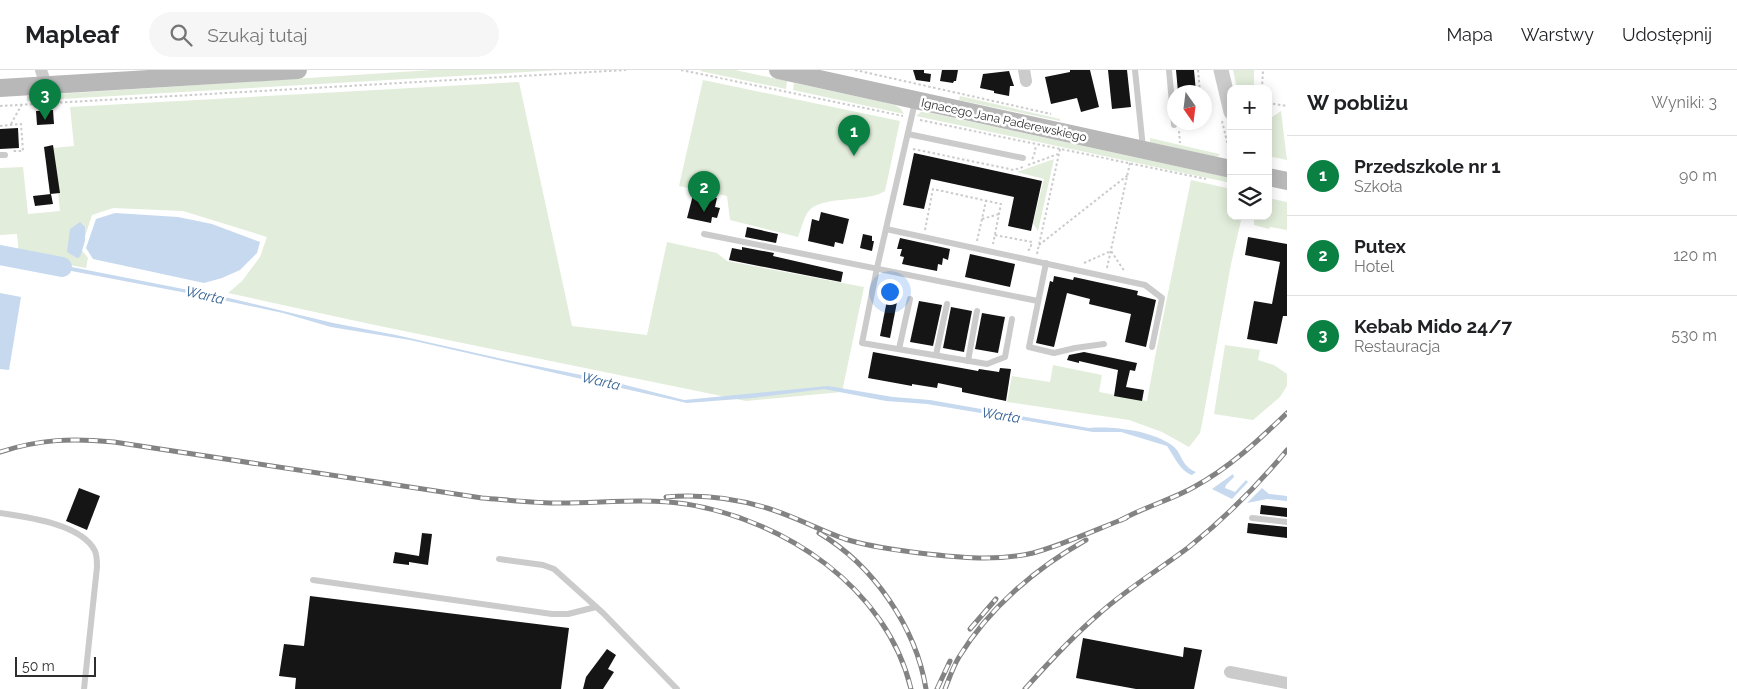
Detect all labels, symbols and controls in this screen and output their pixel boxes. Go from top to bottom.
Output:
search box [149,12,499,57]
text: Mapleaf [25,20,119,49]
icon: search [167,21,195,49]
text: Szukaj tutaj [207,24,308,46]
text: Mapa [1446,24,1493,45]
text: Warstwy [1521,24,1594,45]
text: Udostępnij [1622,24,1712,45]
pin: 3 [29,79,61,120]
north arrow [1167,85,1212,130]
map controls [1227,85,1272,220]
button: + [1227,85,1272,130]
text: W pobliżu [1307,90,1408,115]
text: Wyniki: 3 [1651,93,1717,112]
street label: Ignacego Jana Paderewskiego [920,96,1088,144]
pin: 1 [838,115,870,156]
button: − [1227,130,1272,175]
text: Przedszkole nr 1 [1354,155,1501,177]
text: 1 [1319,166,1327,185]
text: 90 m [1679,166,1717,185]
pin: 2 [688,171,720,212]
button: layers [1227,175,1272,220]
text: Szkoła [1354,177,1403,196]
text: Putex [1354,235,1406,257]
text: 2 [1318,246,1328,265]
text: 120 m [1673,246,1717,265]
text: Hotel [1354,257,1394,276]
your location [877,279,903,305]
water label: Warta [184,283,226,307]
text: Kebab Mido 24/7 [1354,315,1512,337]
text: 3 [1319,326,1327,345]
text: 530 m [1671,326,1717,345]
text: Restauracja [1354,337,1440,356]
water label: Warta [580,369,622,393]
water label: Warta [980,404,1022,426]
scale bar [15,654,96,677]
text: 50 m [22,658,55,674]

